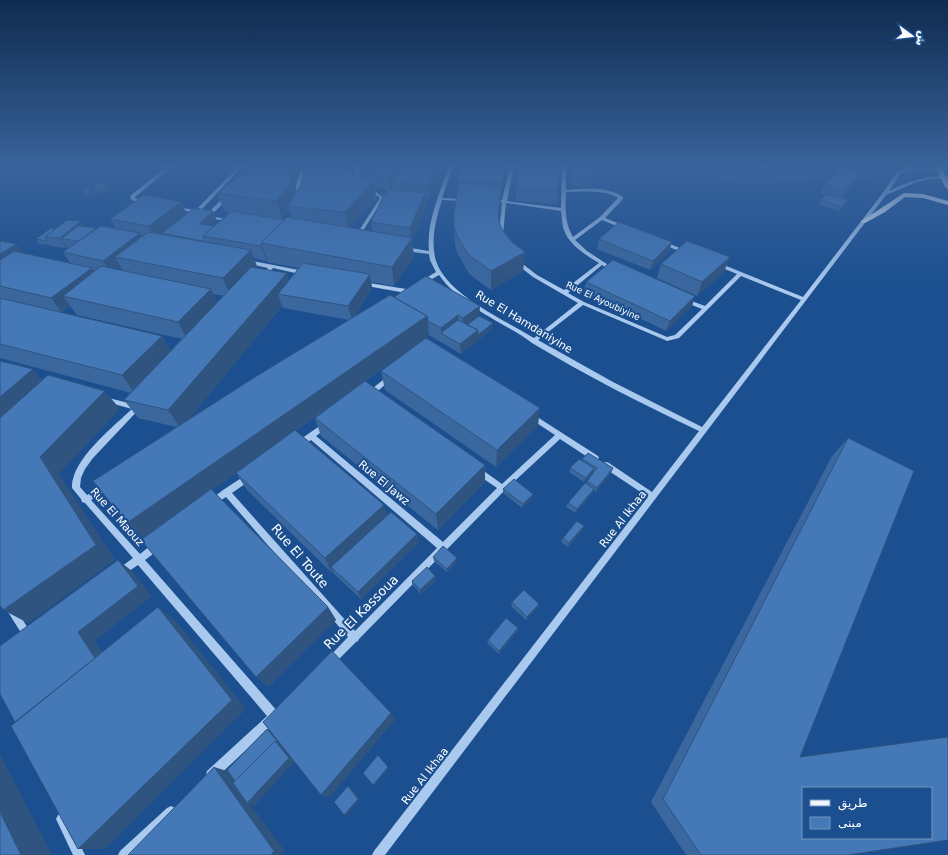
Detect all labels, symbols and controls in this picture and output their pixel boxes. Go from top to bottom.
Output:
north arrow [892,16,932,56]
text: ش [913,29,929,47]
street label: Rue El Ayoubiyine [564,279,642,323]
street label: Rue El Hamdaniyine [473,288,575,356]
street label: Rue El Jawz [356,458,412,508]
street label: Rue El Maouz [88,485,147,549]
street label: Rue Al Ikhaa [597,488,649,550]
street label: Rue El Toute [268,521,332,591]
street label: Rue El Kassoua [321,572,401,652]
street label: Rue Al Ikhaa [399,745,451,807]
legend [802,787,932,839]
text: طريق [838,796,868,811]
text: مبنى [838,816,862,830]

